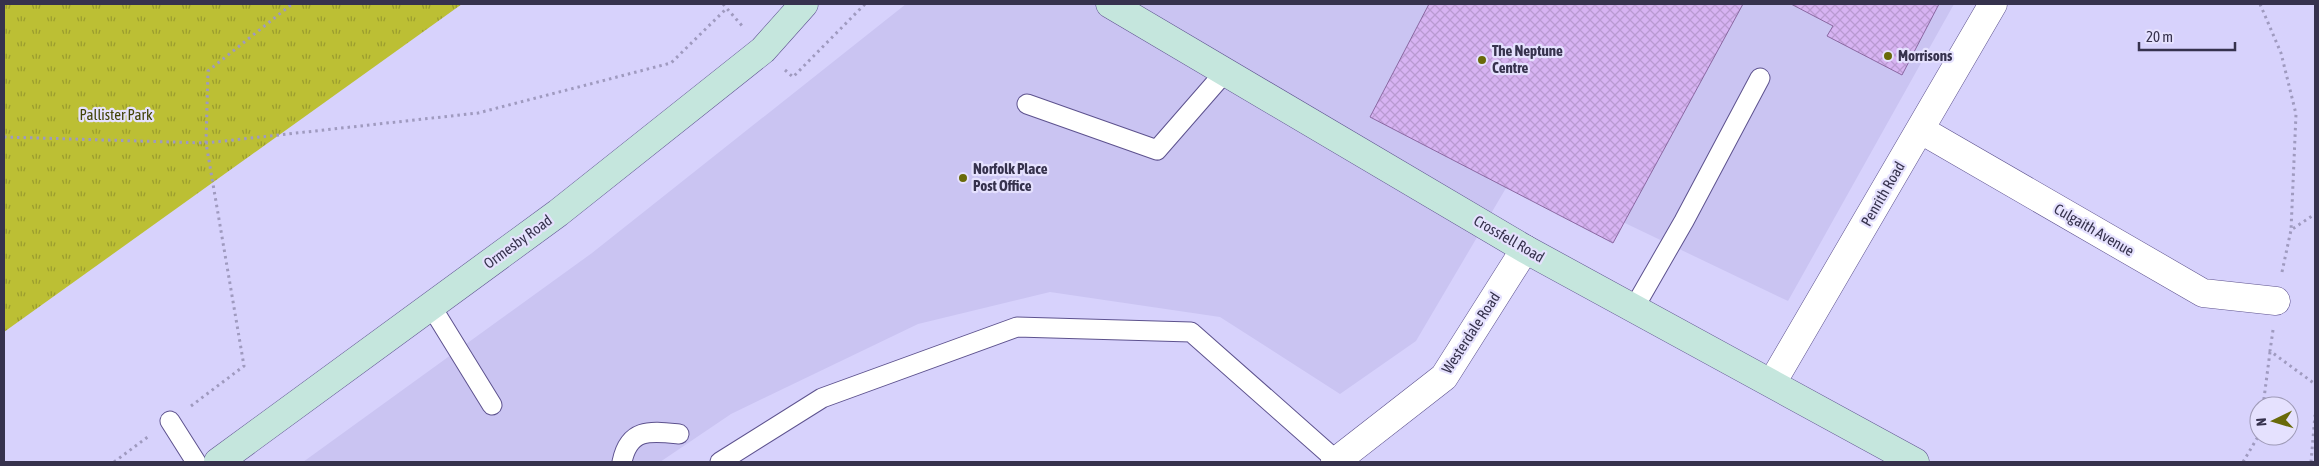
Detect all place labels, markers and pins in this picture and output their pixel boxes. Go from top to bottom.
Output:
place label: The Neptune Centre [1492,42,1563,76]
place label: Morrisons [1898,47,1953,64]
marker: Morrisons [1882,50,1894,62]
marker: The Neptune Centre [1476,54,1488,66]
place label: Norfolk Place Post Office [973,160,1048,194]
marker: Norfolk Place Post Office [957,172,969,184]

